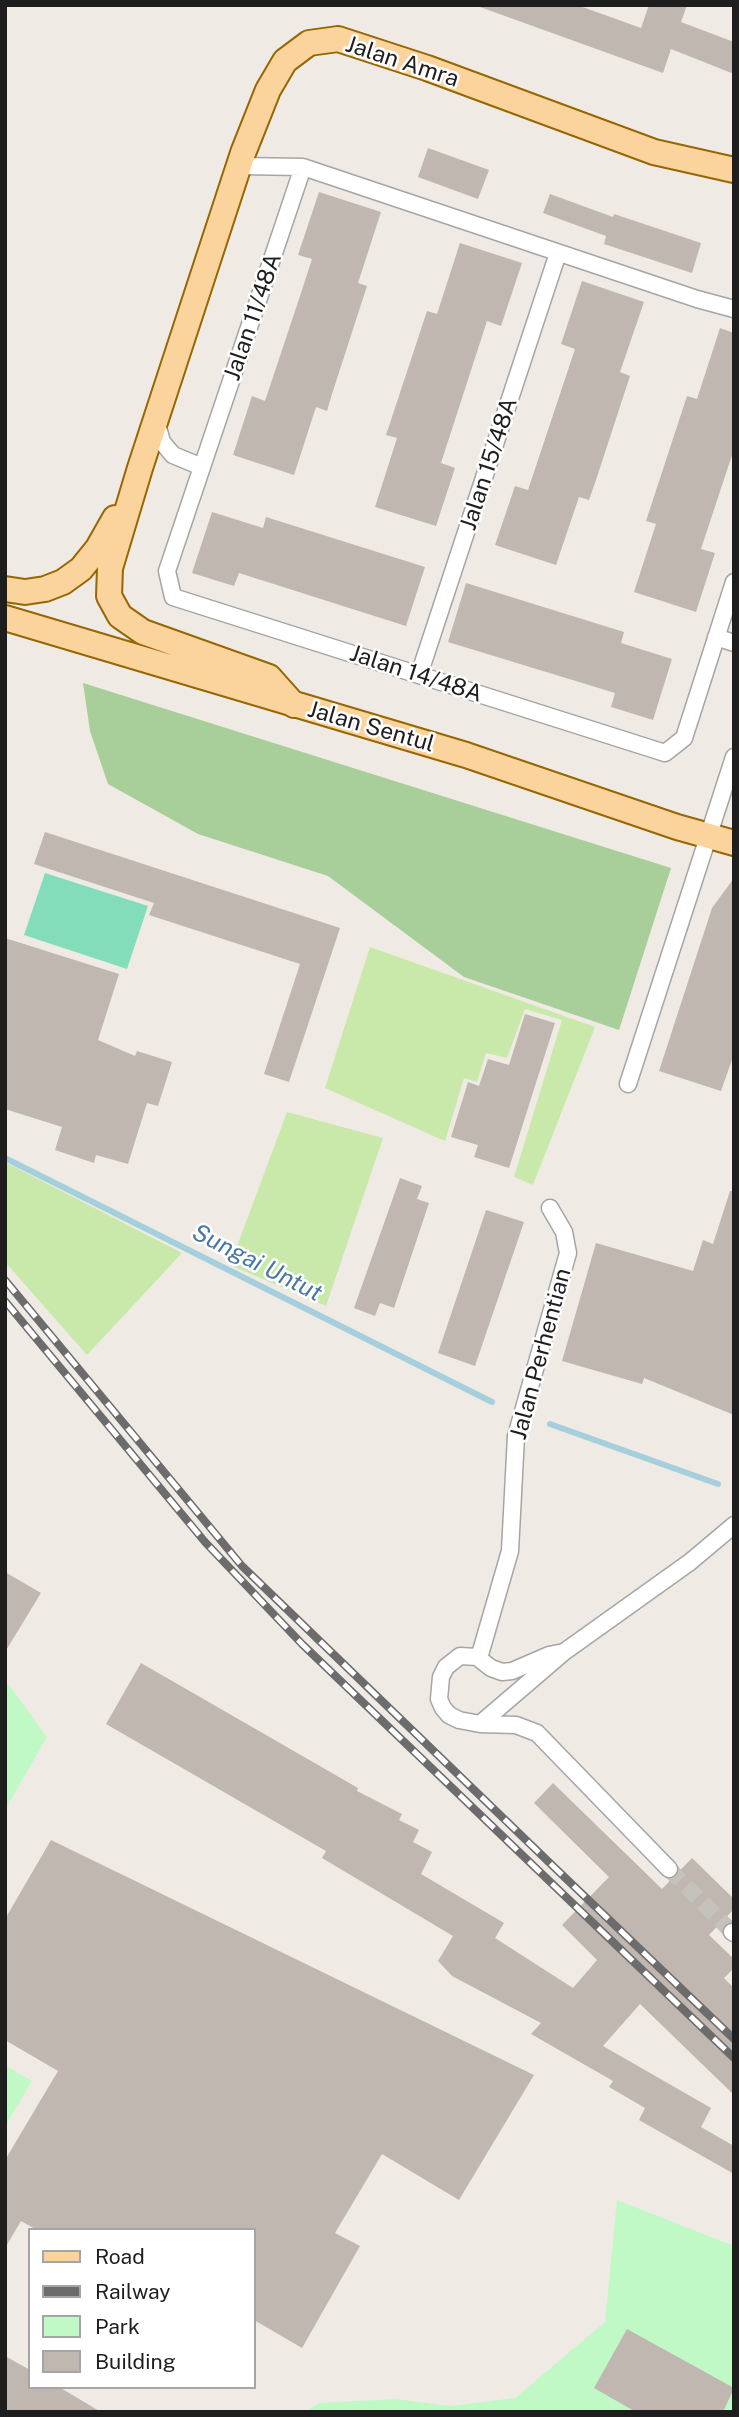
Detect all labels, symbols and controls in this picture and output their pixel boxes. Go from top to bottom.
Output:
street label: Jalan Amra [342,31,462,93]
street label: Jalan 11/48A [218,250,288,384]
street label: Jalan 15/48A [455,394,523,534]
street label: Jalan 14/48A [346,640,486,708]
street label: Jalan Sentul [304,696,438,758]
water label: Sungai Untut [187,1218,327,1308]
street label: Jalan Perhentian [505,1265,577,1443]
legend [28,2228,256,2389]
text: Road [95,2244,145,2269]
text: Railway [95,2279,171,2304]
text: Park [95,2314,140,2339]
text: Building [95,2349,176,2374]

